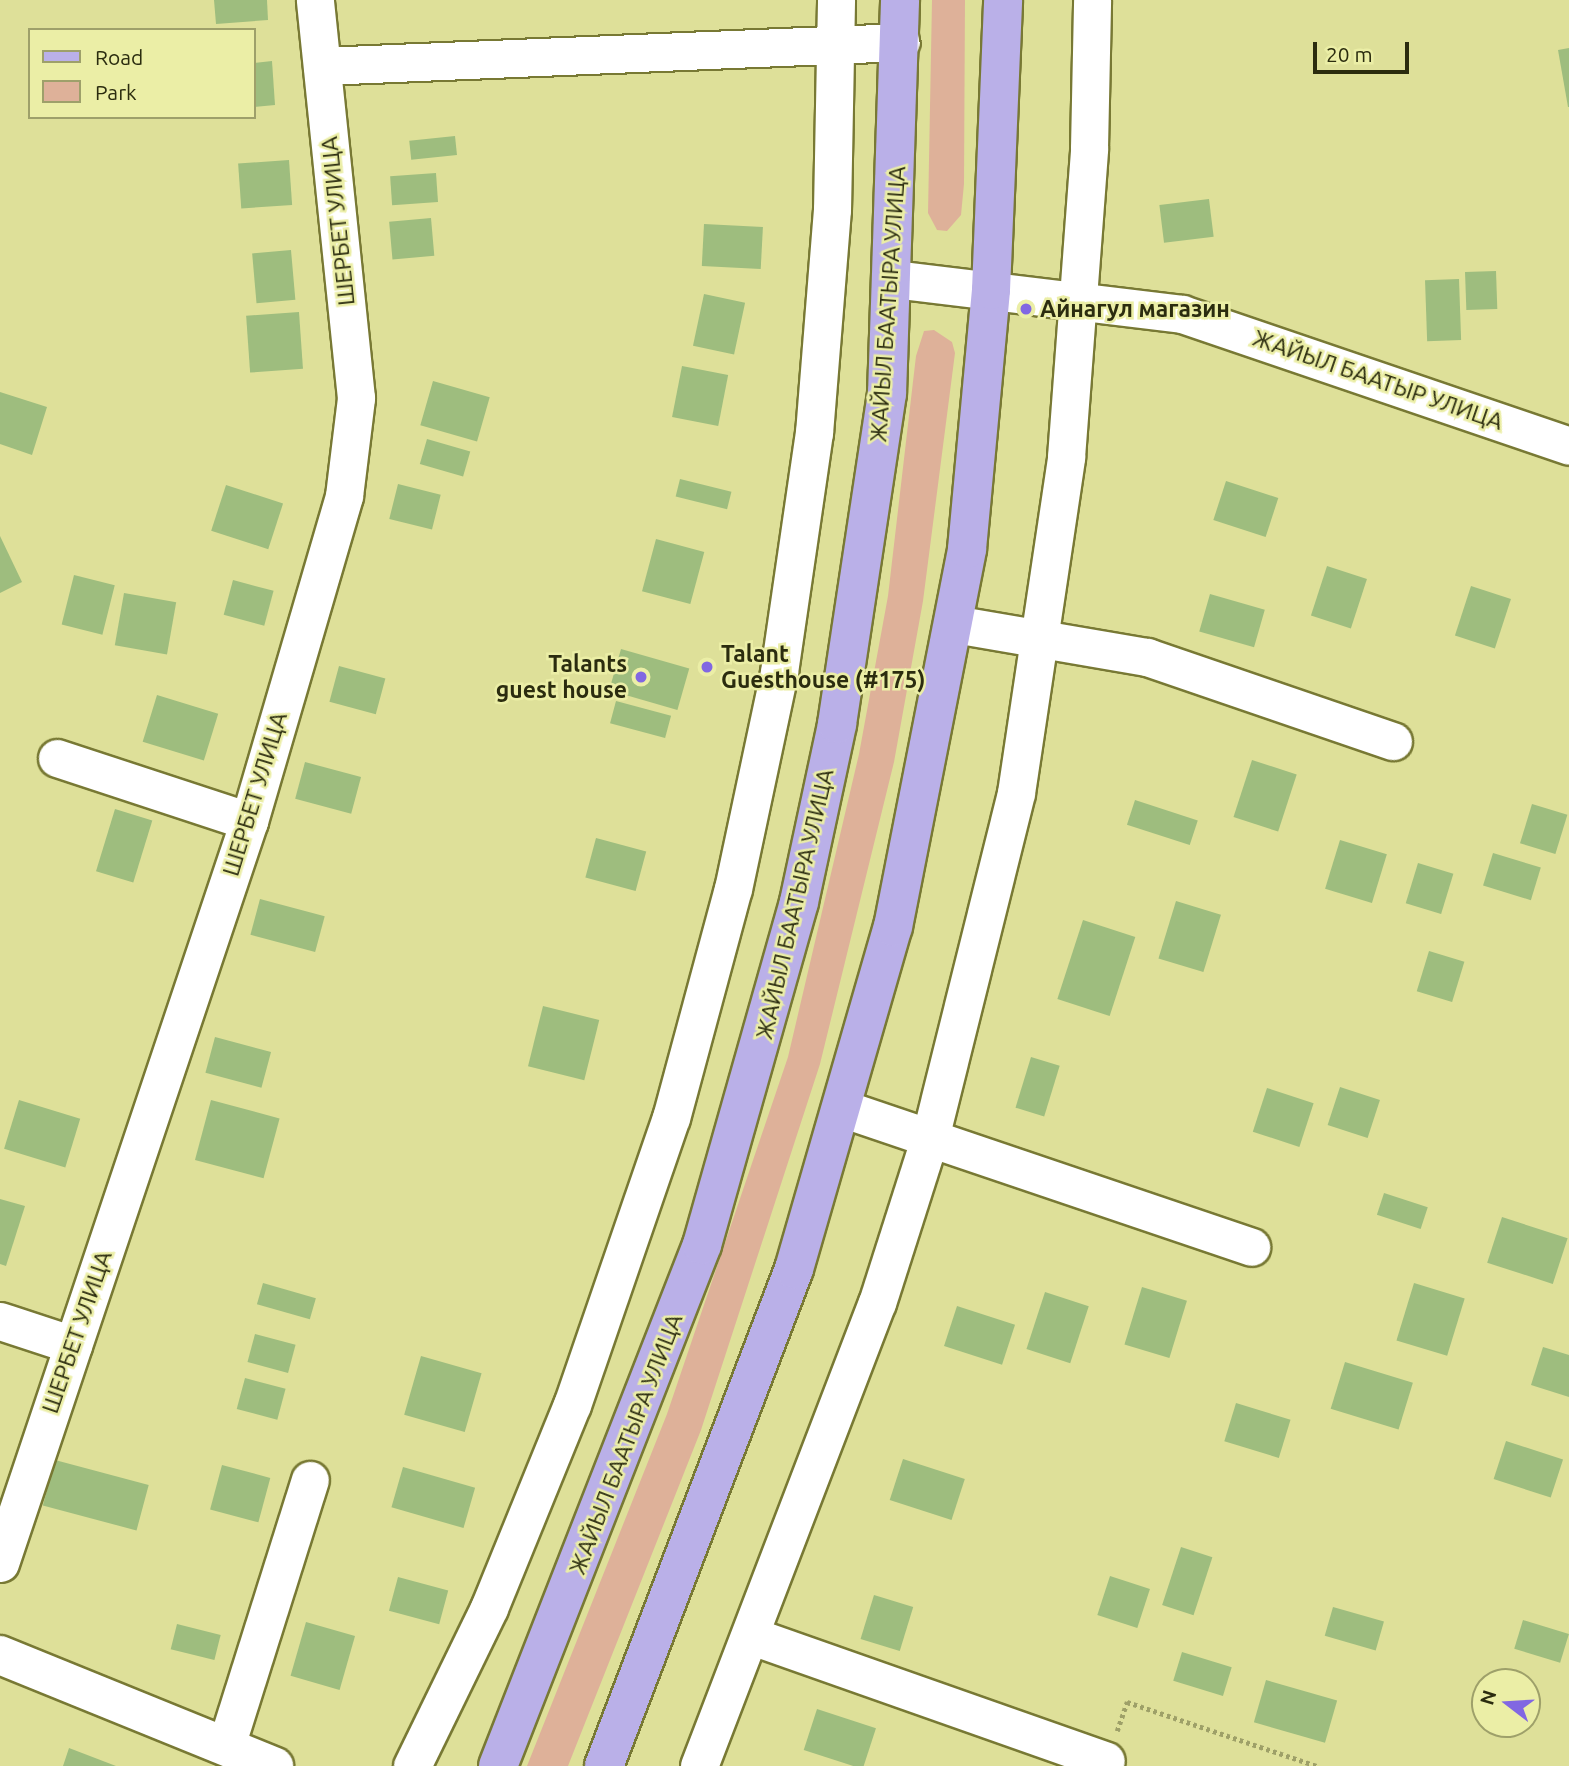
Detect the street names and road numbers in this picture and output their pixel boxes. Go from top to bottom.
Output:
street label: ШЕРБЕТ УЛИЦА [315,135,361,307]
street label: ЖАЙЫЛ БААТЫРА УЛИЦА [865,165,911,443]
street label: ЖАЙЫЛ БААТЫР УЛИЦА [1249,324,1507,436]
street label: ШЕРБЕТ УЛИЦА [217,709,293,879]
street label: ЖАЙЫЛ БААТЫРА УЛИЦА [750,766,840,1042]
street label: ШЕРБЕТ УЛИЦА [36,1247,118,1417]
street label: ЖАЙЫЛ БААТЫРА УЛИЦА [564,1310,688,1578]

